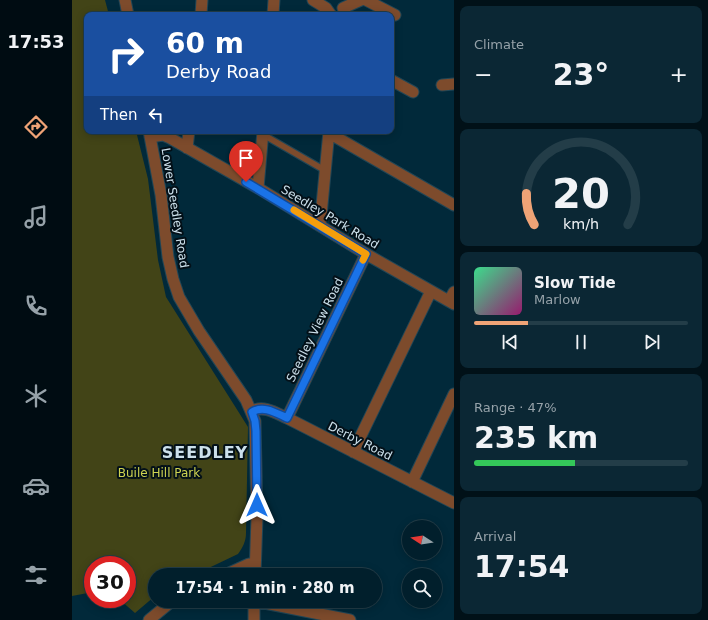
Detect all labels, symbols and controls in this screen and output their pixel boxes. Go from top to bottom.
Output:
text: 60 m [166,27,244,60]
icon: right [100,28,152,80]
text: 17:53 [7,31,65,52]
text: Climate [474,37,524,52]
text: 23° [553,57,609,92]
text: Derby Road [166,61,271,82]
text: − [474,62,492,87]
text: + [670,62,688,87]
icon: left [145,104,167,126]
text: Then [100,106,137,124]
icon: directions [22,113,50,141]
pin [229,141,263,182]
street label: Lower Seedley Road [159,147,191,269]
icon: arrive [235,147,257,169]
text: 20 [552,169,610,218]
street label: Seedley Park Road [279,182,381,252]
icon: music [22,203,50,231]
text: km/h [563,216,599,232]
text: Slow Tide [534,274,616,292]
street label: Seedley View Road [284,276,346,384]
icon: phone [22,292,50,320]
text: Marlow [534,292,581,307]
icon: previous [499,331,521,353]
icon: pause [570,331,592,353]
icon: next [641,331,663,353]
icon: climate [22,382,50,410]
text: Range · 47% [474,400,557,415]
street label: Derby Road [326,419,394,463]
text: 235 km [474,420,598,455]
district label: SEEDLEY [162,443,248,462]
park label: Buile Hill Park [118,466,200,480]
icon: car [22,472,50,500]
position arrow [236,484,278,526]
north arrow [402,520,442,560]
map controls [402,520,442,608]
text: Arrival [474,529,516,544]
text: 17:54 [474,549,570,584]
speed limit sign: 30 [84,556,136,608]
icon: filters [22,561,50,589]
button: search [402,568,442,608]
text: 17:54 · 1 min · 280 m [175,579,355,597]

